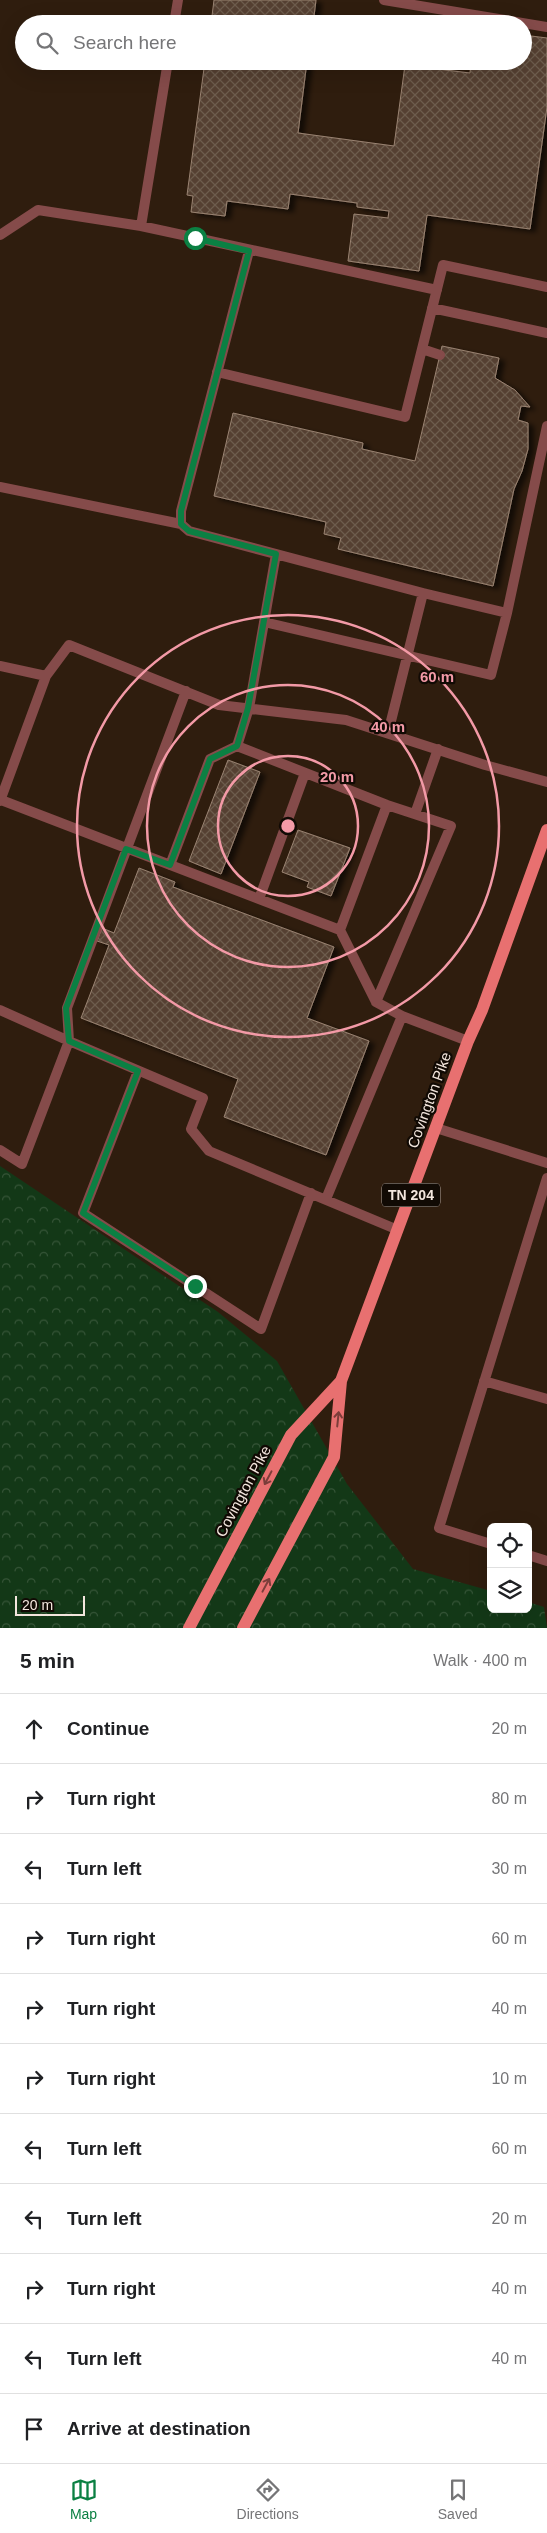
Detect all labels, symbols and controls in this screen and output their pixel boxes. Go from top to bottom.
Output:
search box [15,15,532,70]
icon: search [33,29,61,57]
text: Search here [73,32,177,53]
route start [184,227,207,250]
text: 60 m [420,668,454,685]
text: 40 m [371,718,405,735]
text: 20 m [320,768,354,785]
centre of rings [279,817,297,835]
street label: Covington Pike [404,1050,454,1150]
road number: TN 204 [382,1184,440,1206]
route end [184,1275,207,1298]
one-way arrow [333,1412,343,1428]
street label: Covington Pike [212,1442,274,1540]
one-way arrow [263,1470,272,1485]
map controls [487,1523,532,1613]
button: locate [487,1523,532,1568]
button: layers [487,1568,532,1613]
one-way arrow [262,1578,271,1593]
scale bar [15,1593,85,1616]
text: 20 m [22,1597,53,1613]
text: 5 min [20,1649,75,1672]
text: Walk · 400 m [433,1652,527,1669]
icon: ahead [20,1715,48,1743]
text: Continue [67,1718,149,1739]
text: 20 m [491,1720,527,1737]
icon: right [20,1785,48,1813]
text: Turn right [67,1788,155,1809]
text: 80 m [491,1790,527,1807]
icon: left [20,1855,48,1883]
text: Turn left [67,1858,142,1879]
text: 30 m [491,1860,527,1877]
icon: right [20,1925,48,1953]
text: Turn right [67,1928,155,1949]
text: 60 m [491,1930,527,1947]
icon: right [20,1995,48,2023]
text: Turn right [67,1998,155,2019]
text: 40 m [491,2000,527,2017]
icon: right [20,2065,48,2093]
text: Turn right [67,2068,155,2089]
text: 10 m [491,2070,527,2087]
icon: left [20,2135,48,2163]
text: Turn left [67,2138,142,2159]
text: 60 m [491,2140,527,2157]
icon: left [20,2205,48,2233]
text: Turn left [67,2208,142,2229]
text: 20 m [491,2210,527,2227]
icon: right [20,2275,48,2303]
text: Turn right [67,2278,155,2299]
text: 40 m [491,2280,527,2297]
icon: left [20,2345,48,2373]
text: Turn left [67,2348,142,2369]
text: 40 m [491,2350,527,2367]
icon: arrive [20,2415,48,2443]
text: Arrive at destination [67,2418,251,2439]
tab: Map [70,2476,98,2522]
tab: Directions [237,2476,299,2522]
tab: Saved [438,2476,477,2522]

